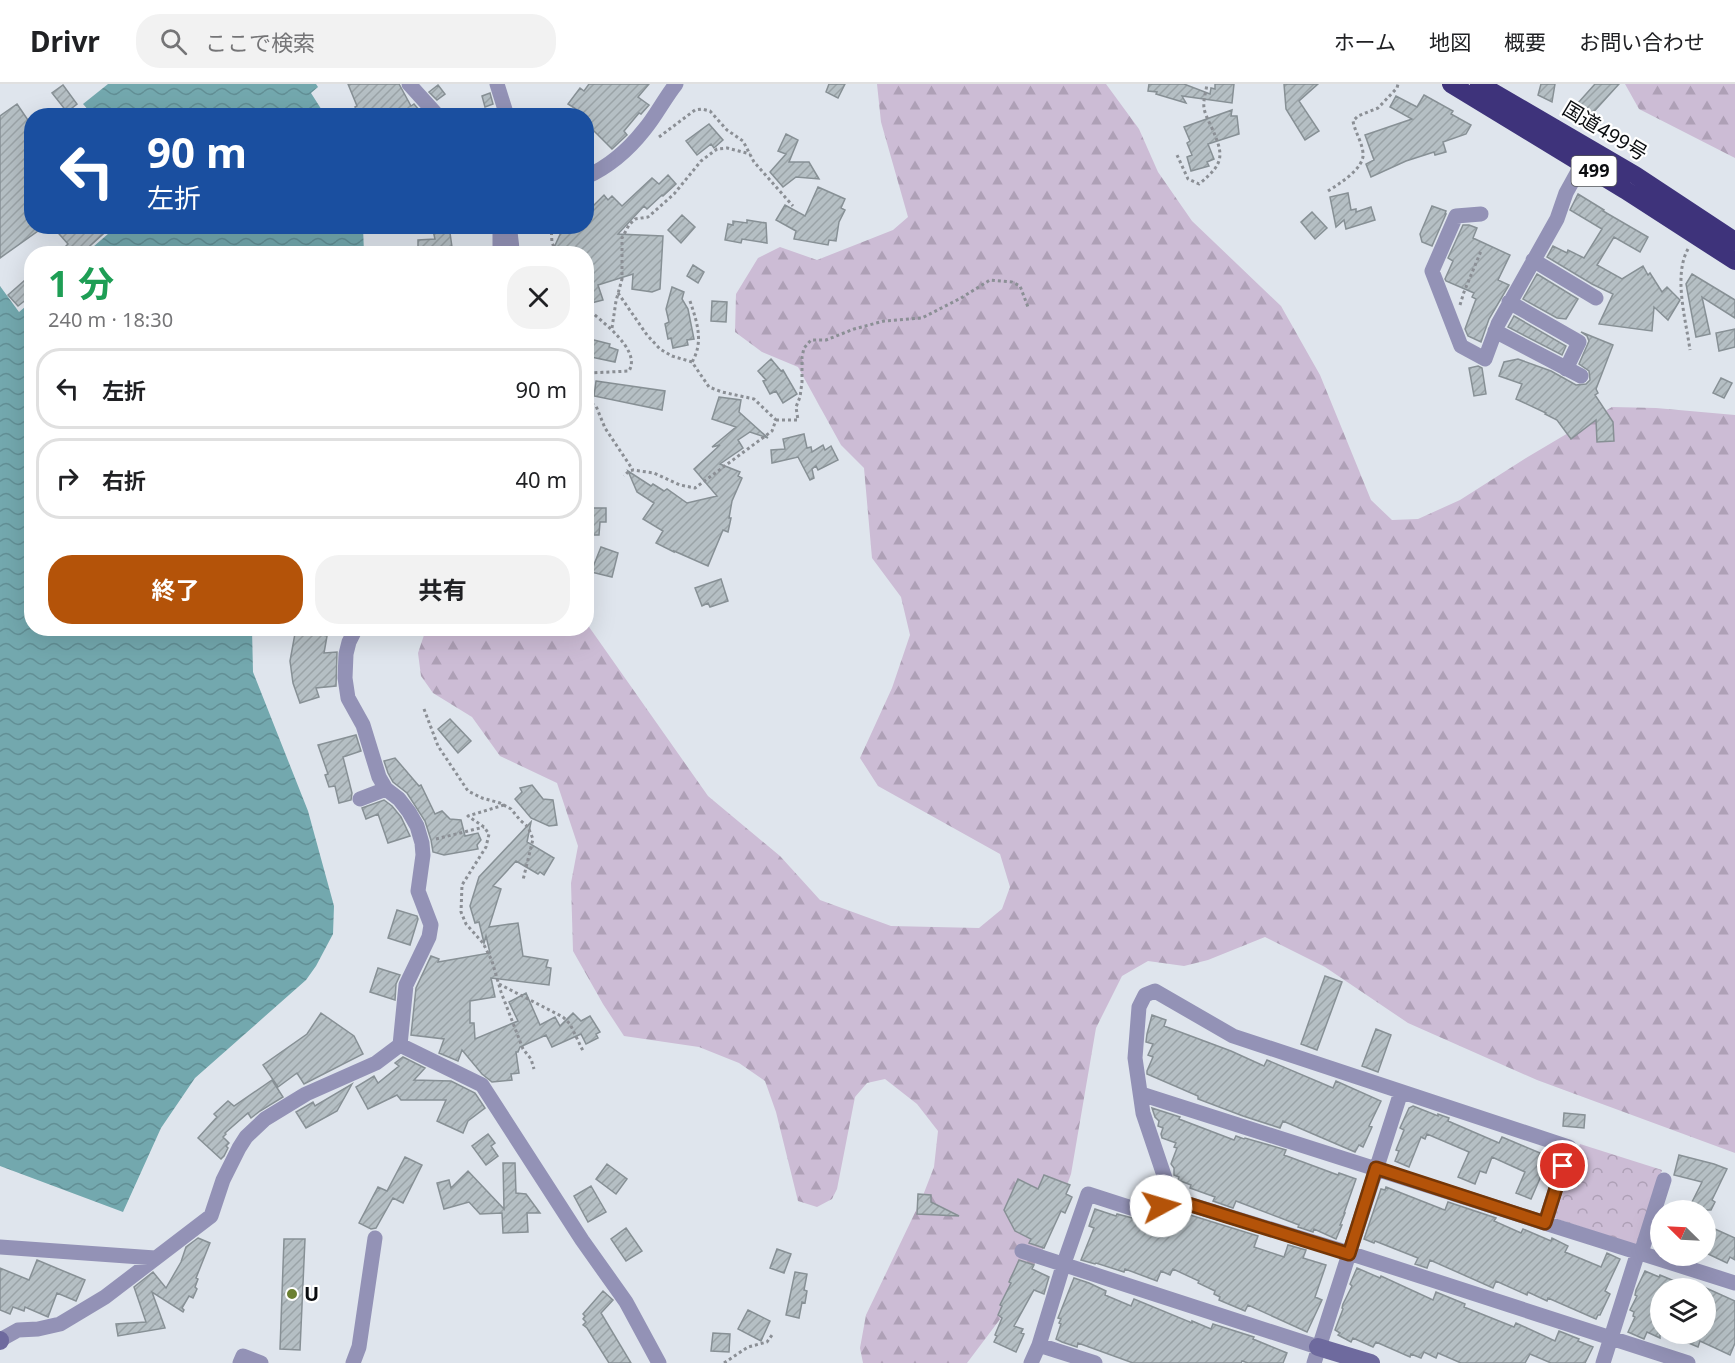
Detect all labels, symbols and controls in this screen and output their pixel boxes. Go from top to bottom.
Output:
search box [136,14,556,68]
text: Drivr [30,22,100,60]
icon: search [157,25,190,58]
text: ここで検索 [205,27,315,57]
text: ホーム [1334,28,1396,56]
text: 地図 [1429,28,1471,56]
text: 概要 [1504,28,1546,56]
text: お問い合わせ [1579,28,1705,56]
street label: 国道499号 [1558,95,1653,166]
text: 90 m [147,123,247,180]
icon: left [48,132,126,210]
road number: 499 [1572,156,1616,186]
text: 左折 [147,179,201,216]
text: 1 分 [48,259,114,308]
button: close [507,266,570,329]
text: 240 m · 18:30 [48,306,173,333]
icon: left [51,372,84,405]
text: 90 m [516,374,567,404]
text: 左折 [102,375,146,405]
icon: right [51,462,84,495]
text: 40 m [516,464,567,494]
text: 右折 [102,465,146,495]
button: 終了 [48,555,303,624]
button: 共有 [315,555,570,624]
pin [1537,1140,1588,1191]
icon: arrive [1546,1149,1579,1182]
position arrow [1129,1174,1193,1238]
north arrow [1650,1200,1716,1266]
map controls [1650,1200,1716,1344]
button: layers [1650,1278,1716,1344]
place label: U [304,1280,319,1307]
marker: U [285,1287,299,1301]

